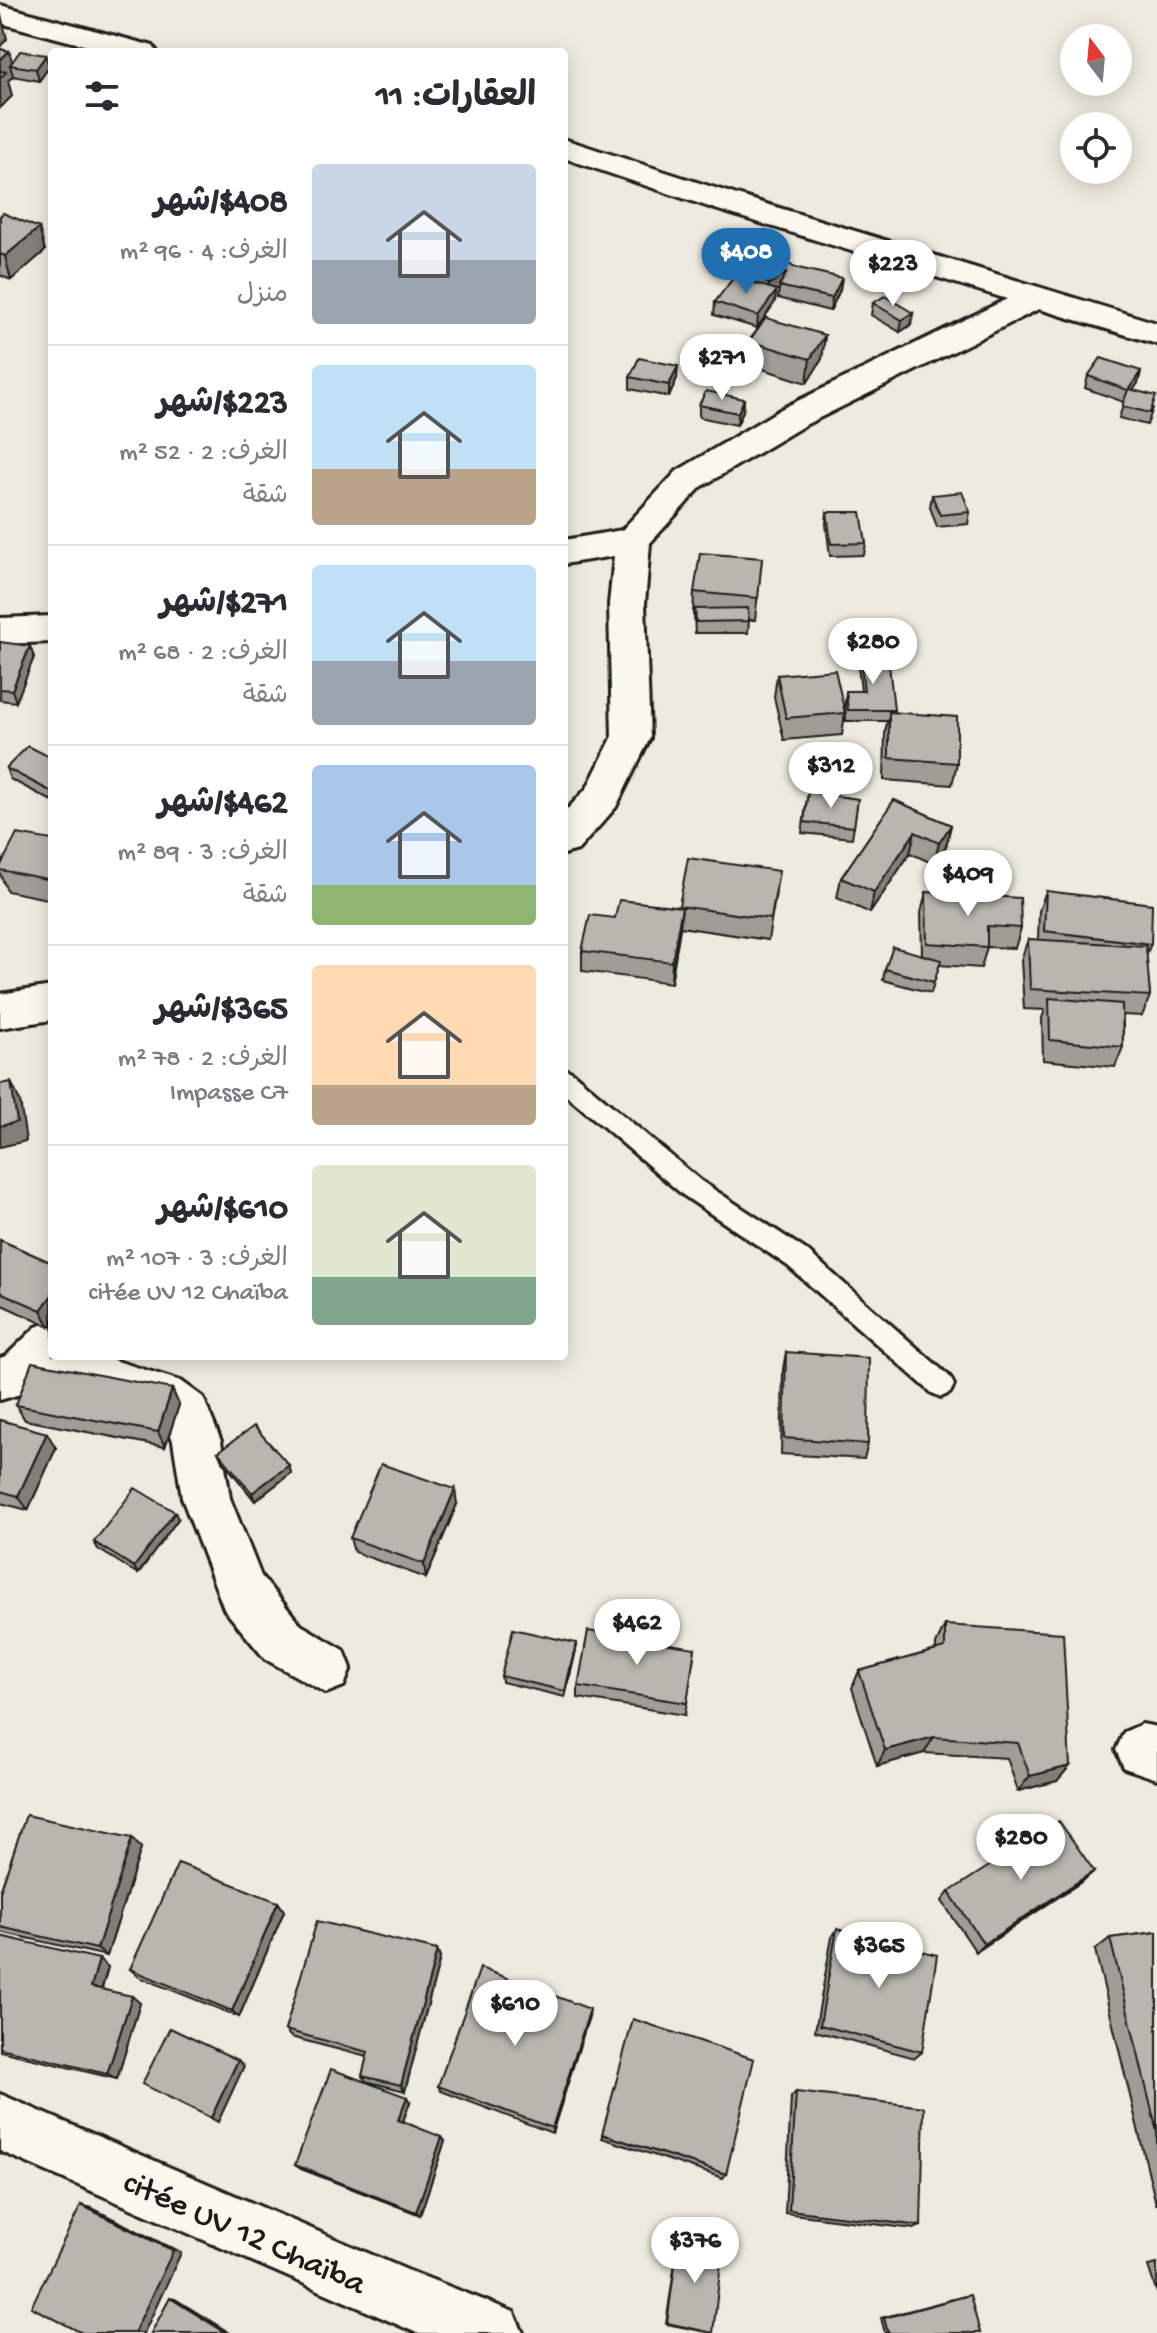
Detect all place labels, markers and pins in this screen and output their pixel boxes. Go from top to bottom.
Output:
pin: $408 [699,228,793,296]
pin: $223 [846,240,940,308]
pin: $271 [675,334,769,402]
pin: $280 [826,618,920,686]
pin: $312 [784,742,878,810]
pin: $409 [921,850,1015,918]
pin: $462 [590,1599,684,1667]
pin: $280 [974,1814,1068,1882]
pin: $365 [832,1922,926,1990]
pin: $610 [468,1980,562,2048]
pin: $376 [648,2217,742,2285]

